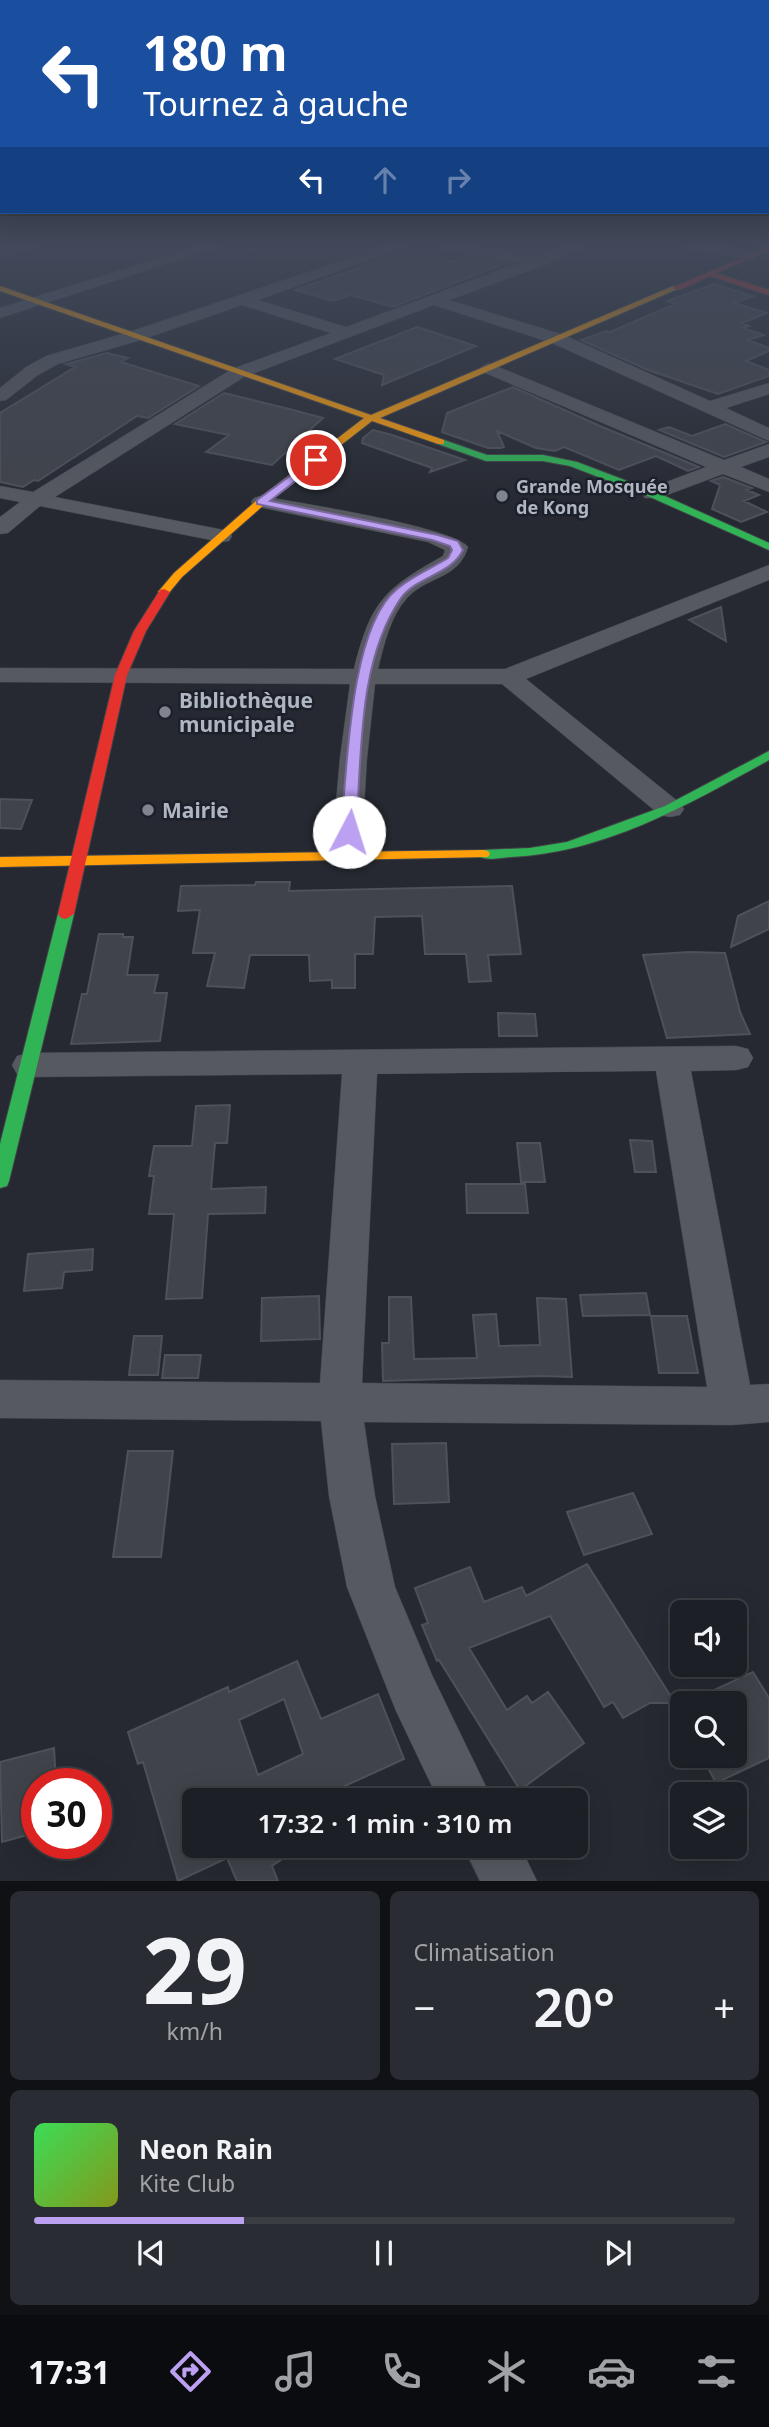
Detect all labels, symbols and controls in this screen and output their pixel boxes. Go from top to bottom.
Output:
text: 180 m [143,19,288,85]
icon: left [28,28,119,119]
text: Tournez à gauche [143,82,409,125]
icon: left [293,161,331,199]
icon: ahead [366,161,404,199]
icon: right [439,161,477,199]
pin [286,430,346,490]
icon: arrive [297,441,335,479]
place label: Grande Mosquée de Kong [516,474,668,519]
marker: Grande Mosquée de Kong [494,488,510,504]
place label: Bibliothèque municipale [179,686,313,738]
marker: Bibliothèque municipale [157,704,173,720]
position arrow [312,795,386,869]
place label: Mairie [162,796,229,824]
marker: Mairie [140,802,156,818]
map controls [670,1600,747,1859]
button: sound [670,1600,747,1677]
button: search [670,1691,747,1768]
speed limit sign: 30 [21,1768,112,1859]
button: layers [670,1782,747,1859]
text: 17:32 · 1 min · 310 m [258,1805,512,1841]
text: 29 [143,1907,247,2031]
text: Climatisation [414,1936,555,1968]
text: 20° [533,1971,615,2042]
text: − [414,1981,435,2033]
text: + [713,1981,735,2033]
text: km/h [166,2015,223,2047]
text: Neon Rain [139,2131,273,2167]
text: Kite Club [139,2167,235,2199]
icon: previous [132,2234,170,2272]
icon: pause [365,2234,403,2272]
icon: next [599,2234,637,2272]
icon: directions [166,2347,215,2396]
icon: music [271,2347,320,2396]
icon: phone [377,2347,426,2396]
icon: climate [482,2347,531,2396]
icon: car [587,2347,636,2396]
icon: filters [692,2347,741,2396]
text: 17:31 [28,2350,110,2393]

